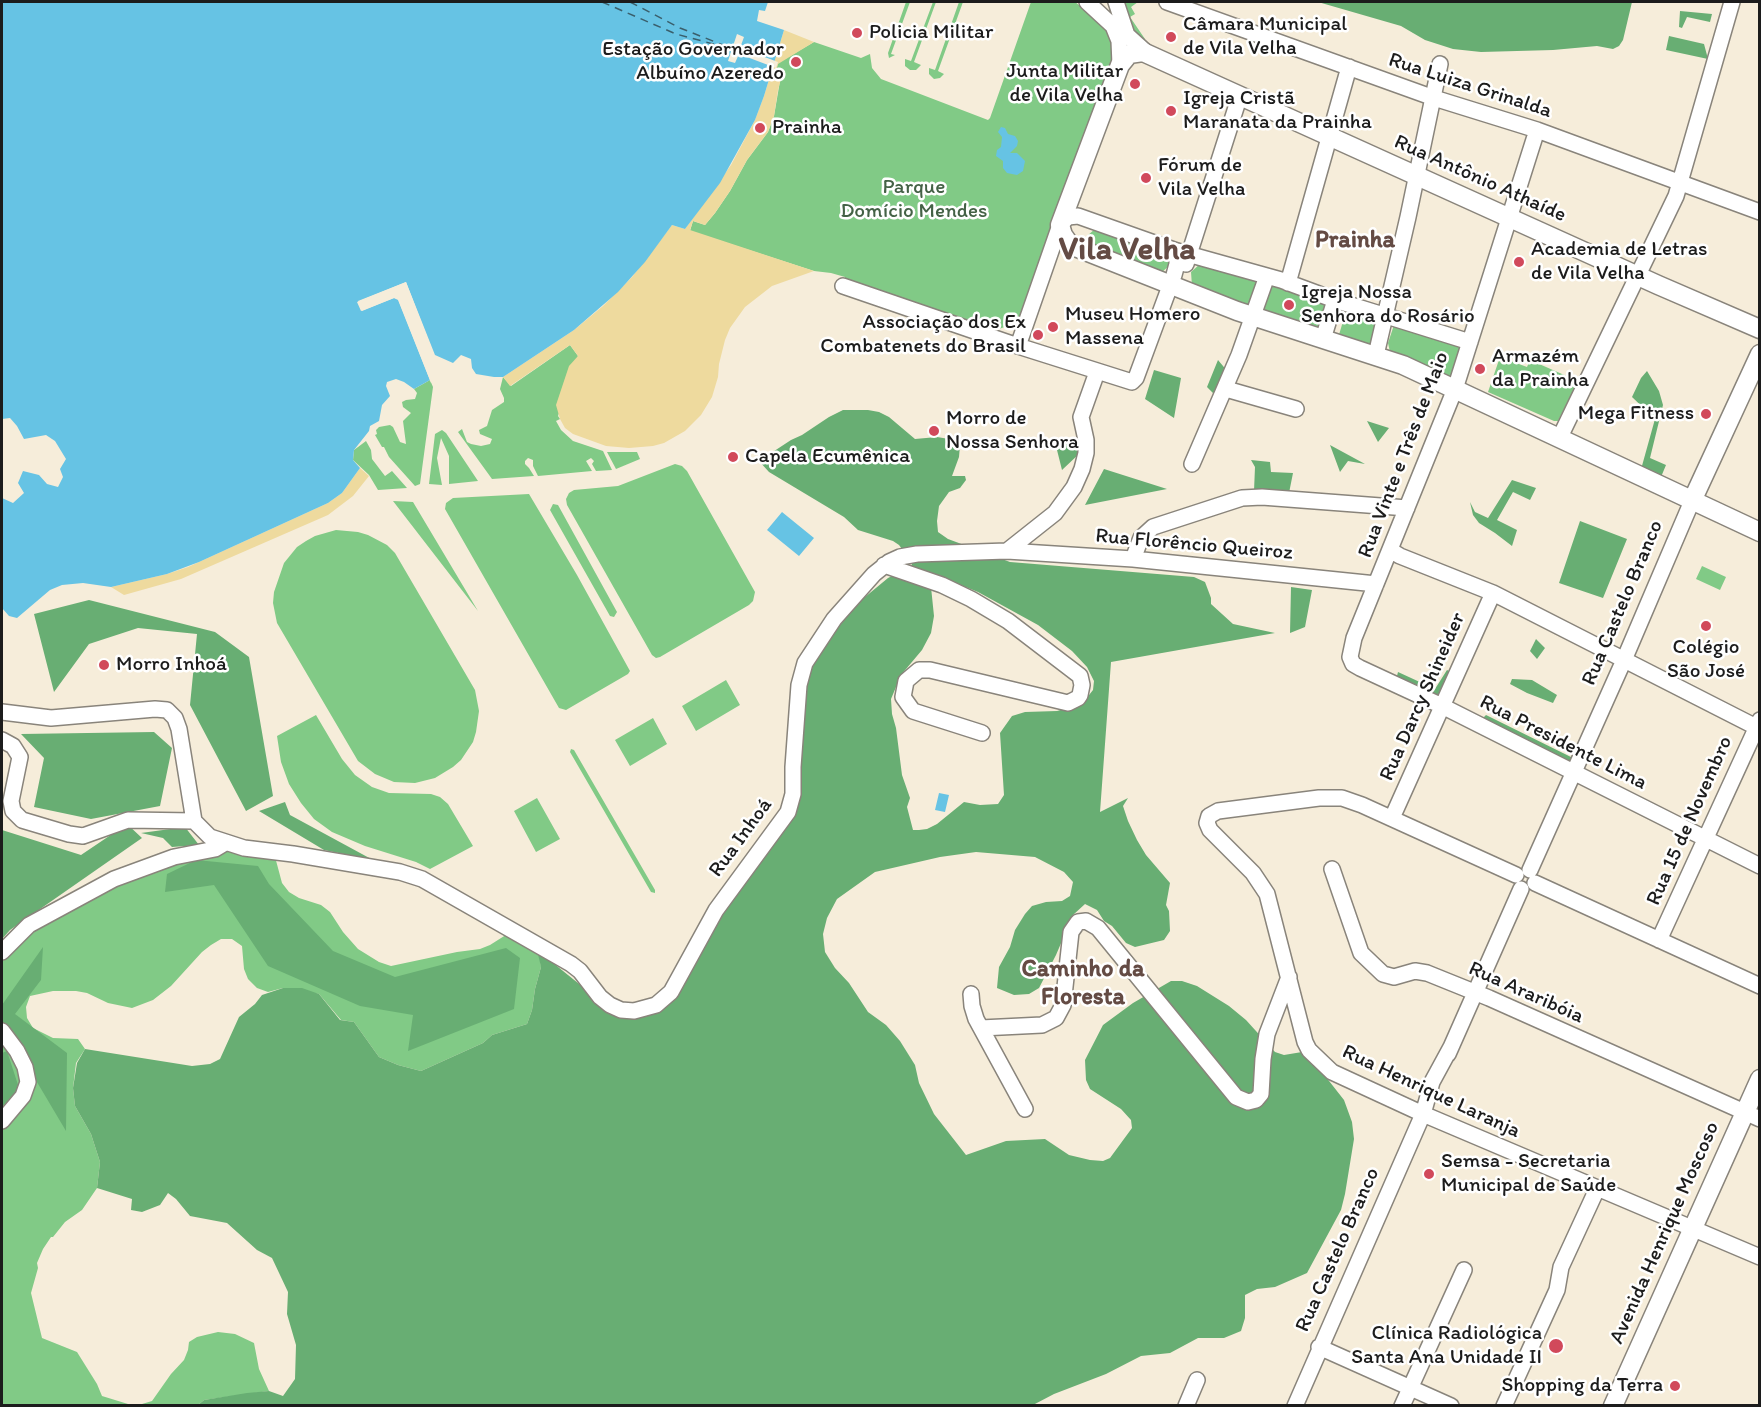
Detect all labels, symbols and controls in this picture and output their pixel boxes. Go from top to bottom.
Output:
place label: Câmara Municipal de Vila Velha [1183,12,1347,62]
place label: Policia Militar [869,20,993,46]
marker: Policia Militar [850,26,864,40]
marker: Câmara Municipal de Vila Velha [1164,30,1178,44]
place label: Estação Governador Albuíno Azeredo [602,37,784,87]
street label: Rua Luiza Grinalda [1385,48,1555,124]
marker: Estação Governador Albuíno Azeredo [789,55,803,69]
place label: Junta Militar de Vila Velha [1006,59,1123,109]
marker: Junta Militar de Vila Velha [1128,77,1142,91]
place label: Igreja Cristã Maranata da Prainha [1183,86,1372,136]
marker: Igreja Cristã Maranata da Prainha [1164,104,1178,118]
place label: Prainha [772,115,842,141]
marker: Prainha [753,121,767,135]
street label: Rua Antônio Athaíde [1390,130,1570,228]
place label: Fórum de Vila Velha [1158,153,1245,203]
marker: Fórum de Vila Velha [1139,171,1153,185]
park label: Parque Domício Mendes [840,175,988,225]
district label: Prainha [1315,227,1395,255]
district label: Vila Velha [1058,231,1196,271]
place label: Academia de Letras de Vila Velha [1531,237,1708,287]
marker: Academia de Letras de Vila Velha [1512,255,1526,269]
place label: Igreja Nossa Senhora do Rosário [1301,280,1475,330]
marker: Igreja Nossa Senhora do Rosário [1282,298,1296,312]
place label: Museu Homero Massena [1065,302,1200,352]
place label: Associação dos Ex Combatenets do Brasil [820,310,1026,360]
marker: Museu Homero Massena [1046,320,1060,334]
marker: Associação dos Ex Combatenets do Brasil [1031,328,1045,342]
place label: Armazém da Prainha [1492,344,1589,394]
street label: Rua Vinte e Três de Maio [1353,348,1455,562]
marker: Armazém da Prainha [1473,362,1487,376]
place label: Mega Fitness [1578,401,1694,427]
place label: Morro de Nossa Senhora [946,406,1079,456]
marker: Mega Fitness [1699,407,1713,421]
marker: Morro de Nossa Senhora [927,424,941,438]
place label: Capela Ecumênica [745,444,910,470]
marker: Capela Ecumênica [726,450,740,464]
street label: Rua Castelo Branco [1577,517,1669,689]
street label: Rua Florêncio Queiroz [1094,524,1294,566]
street label: Rua Darcy Shineider [1375,609,1471,785]
marker: Colégio São José [1699,619,1713,633]
place label: Colégio São José [1667,635,1745,685]
place label: Morro Inhoá [116,652,227,678]
marker: Morro Inhoá [97,658,111,672]
street label: Rua Presidente Lima [1475,690,1651,796]
street label: Rua 15 de Novembro [1641,732,1739,910]
street label: Rua Inhoá [704,794,778,882]
district label: Caminho da Floresta [1021,956,1145,1012]
street label: Rua Araribóia [1465,956,1587,1030]
street label: Rua Henrique Laranja [1338,1040,1524,1144]
street label: Avenida Henrique Moscoso [1605,1118,1725,1348]
place label: Semsa - Secretaria Municipal de Saúde [1441,1149,1616,1199]
street label: Rua Castelo Branco [1291,1164,1385,1336]
marker: Semsa - Secretaria Municipal de Saúde [1422,1167,1436,1181]
place label: Clínica Radiológica Santa Ana Unidade II [1351,1321,1542,1371]
marker: Clínica Radiológica Santa Ana Unidade II [1547,1337,1565,1355]
place label: Shopping da Terra [1501,1373,1663,1399]
marker: Shopping da Terra [1668,1379,1682,1393]

